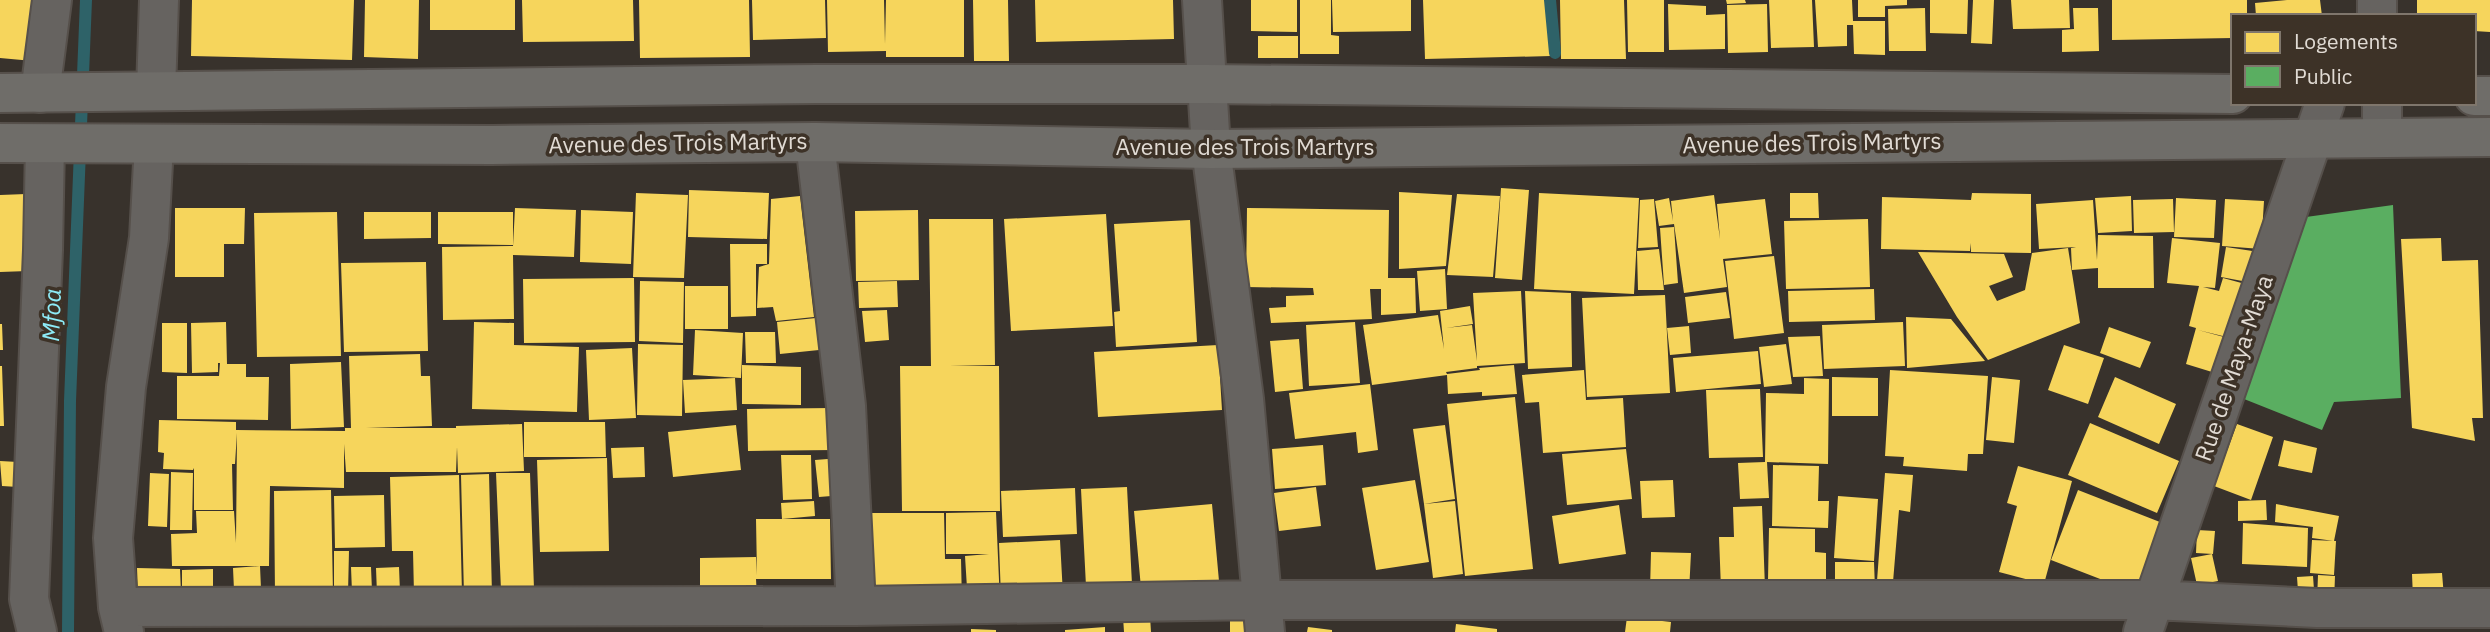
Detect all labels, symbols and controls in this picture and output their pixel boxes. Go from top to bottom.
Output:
legend [2231,14,2476,105]
text: Logements [2294,27,2398,55]
text: Public [2294,62,2352,90]
street label: Avenue des Trois Martyrs [548,125,808,159]
street label: Avenue des Trois Martyrs [1682,125,1942,159]
street label: Avenue des Trois Martyrs [1115,131,1375,161]
street label: Rue de Maya-Maya [2187,271,2279,465]
water label: Mfoa [34,288,68,342]

